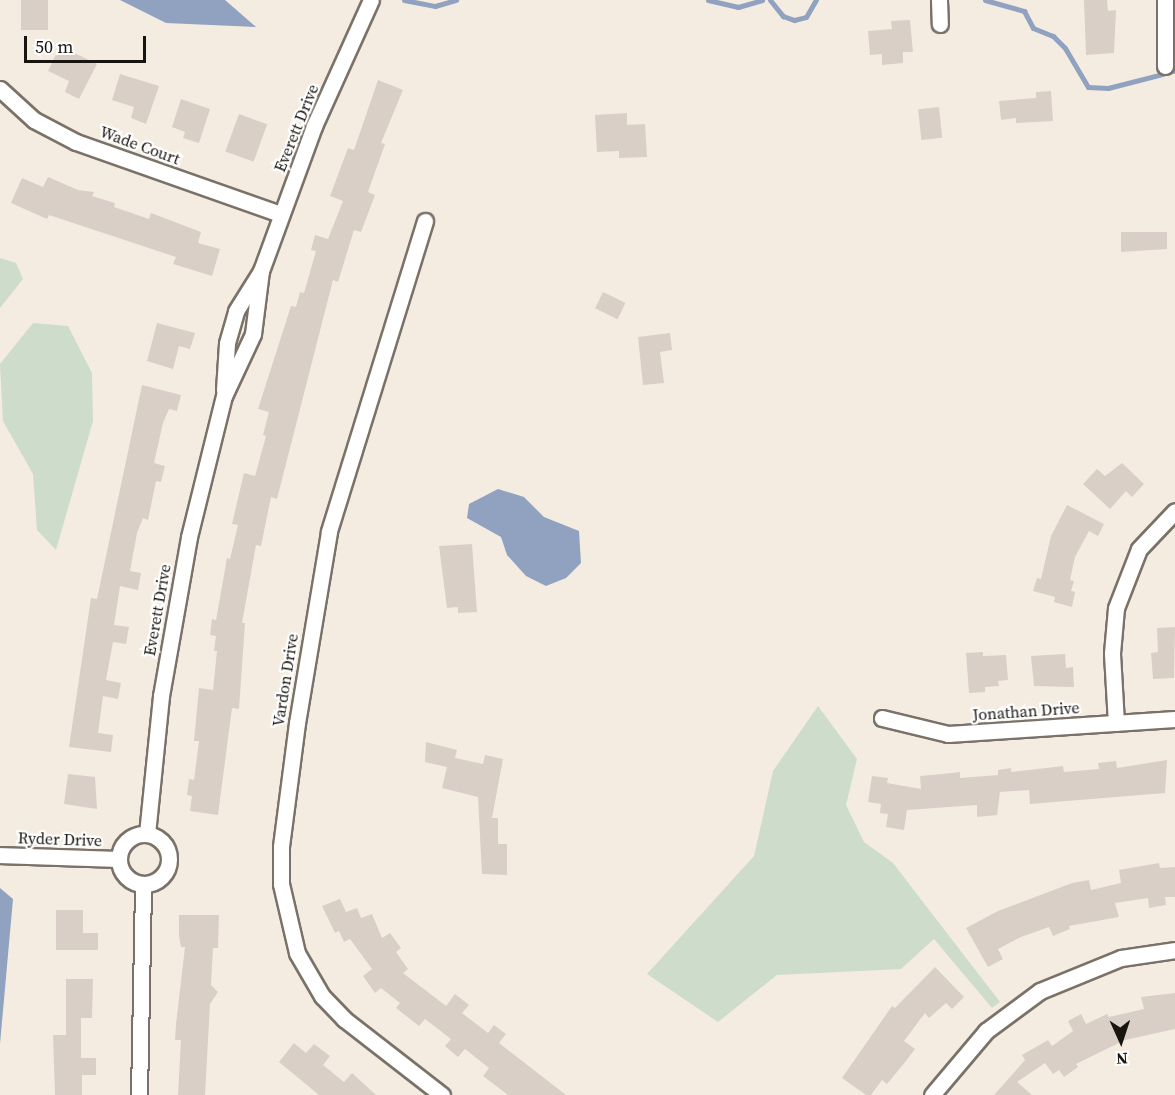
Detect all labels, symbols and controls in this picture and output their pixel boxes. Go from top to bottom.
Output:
scale bar [27,24,148,62]
text: 50 m [35,34,73,59]
street label: Everett Drive [270,81,322,175]
street label: Wade Court [97,122,183,168]
street label: Everett Drive [139,563,175,657]
street label: Vardon Drive [268,632,302,728]
street label: Jonathan Drive [972,698,1080,724]
street label: Ryder Drive [18,828,102,850]
north arrow [1091,1011,1151,1071]
text: N [1116,1048,1128,1070]

